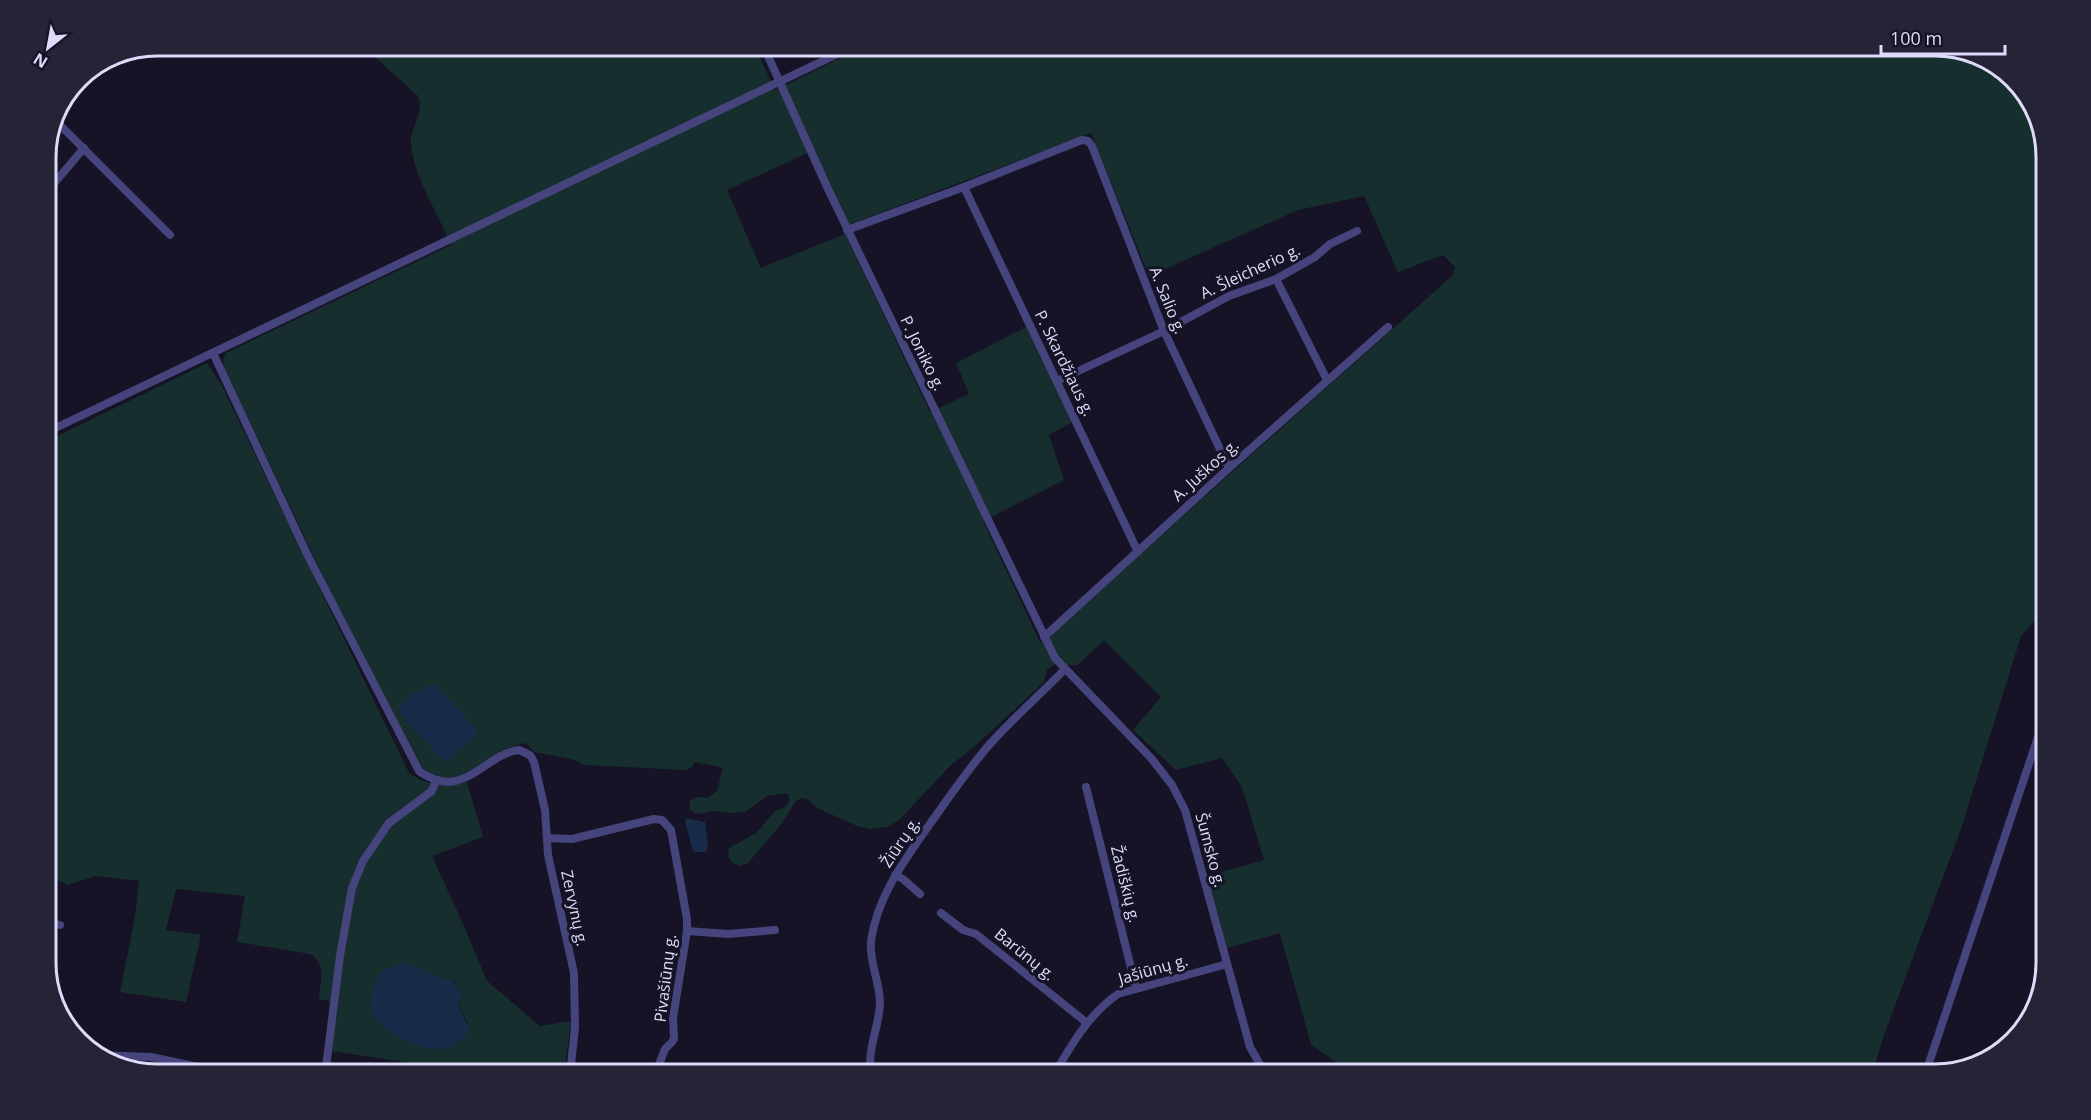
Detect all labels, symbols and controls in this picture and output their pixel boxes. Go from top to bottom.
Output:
north arrow [18,18,78,78]
scale bar [1881,18,2006,56]
text: 100 m [1890,26,1942,50]
text: N [29,48,52,74]
street label: A. Šleicherio g. [1196,238,1304,304]
street label: A. Salio g. [1145,263,1191,337]
street label: P. Skardžiaus g. [1030,306,1100,420]
street label: P. Joniko g. [895,312,951,394]
street label: A. Juškos g. [1167,434,1243,506]
street label: Šumsko g. [1191,810,1231,890]
street label: Žiūrų g. [875,812,925,872]
street label: Žadiškių g. [1106,843,1146,925]
street label: Zervynų g. [556,868,594,948]
street label: Barūnų g. [990,923,1060,985]
street label: Pivašiūnų g. [649,933,681,1023]
street label: Jašiūnų g. [1114,949,1190,990]

